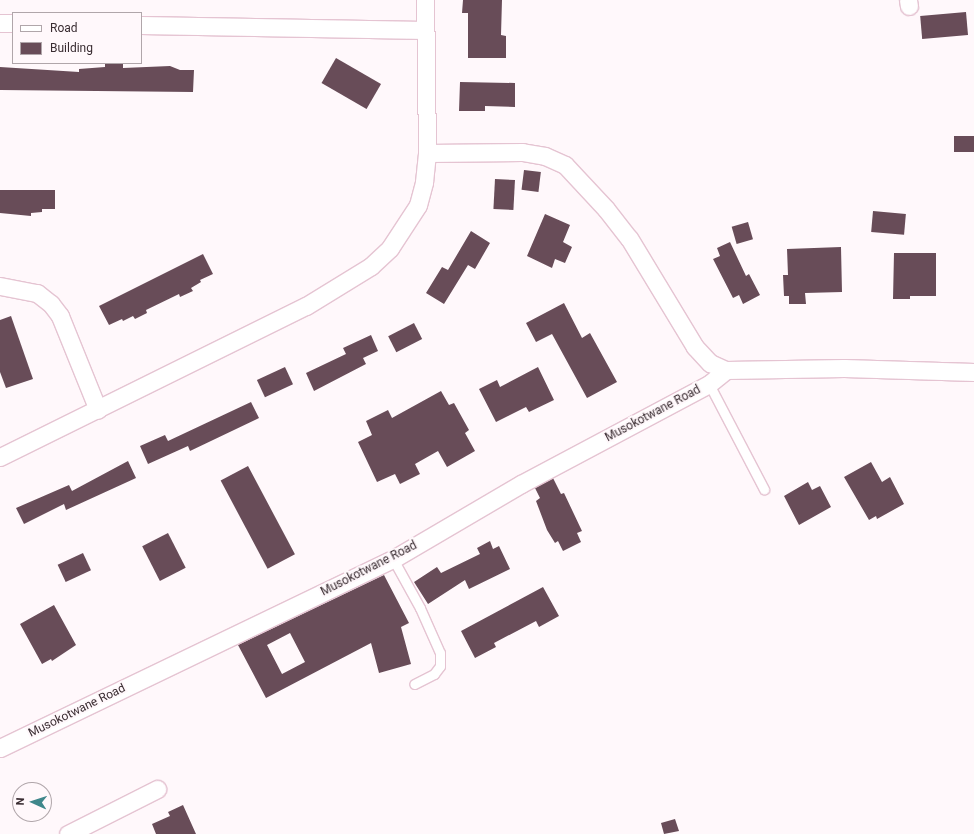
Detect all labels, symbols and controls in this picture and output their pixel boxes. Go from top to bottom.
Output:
legend [12,12,142,64]
text: Road [50,21,78,35]
text: Building [50,41,93,55]
street label: Musokotwane Road [603,383,703,445]
street label: Musokotwane Road [318,539,420,599]
street label: Musokotwane Road [26,681,128,741]
north arrow [12,782,52,822]
text: N [14,797,27,806]

